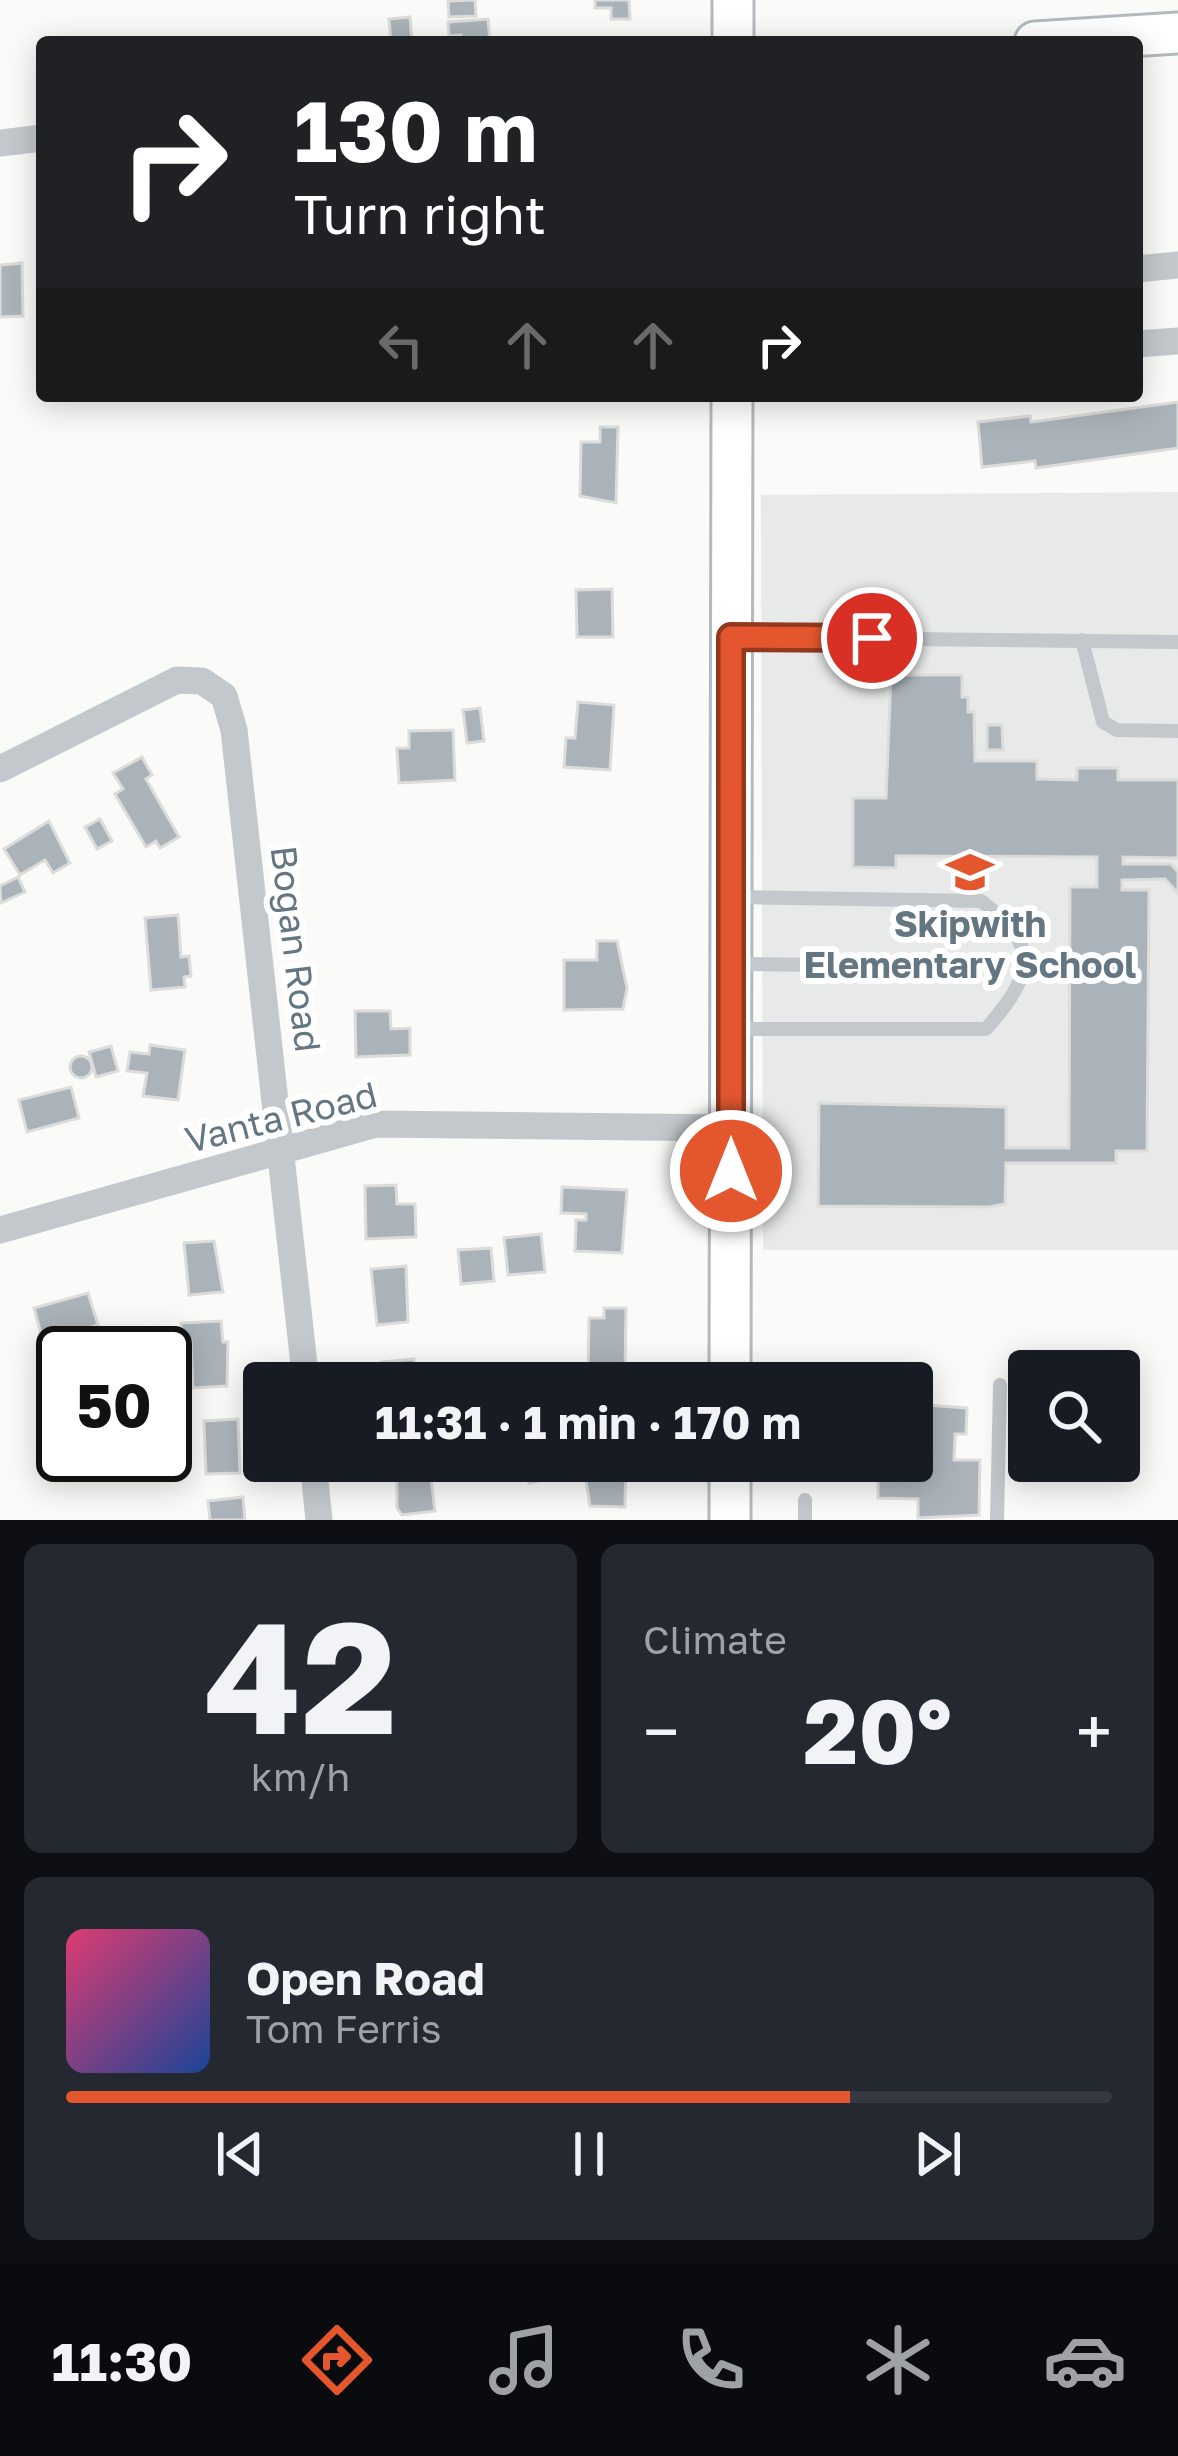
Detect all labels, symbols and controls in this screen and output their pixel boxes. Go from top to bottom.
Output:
text: 130 m [294,80,538,180]
icon: right [96,84,252,240]
text: Turn right [294,181,546,246]
icon: left [368,312,434,378]
icon: ahead [494,312,560,378]
icon: ahead [620,312,686,378]
icon: right [746,312,812,378]
pin [821,587,923,689]
icon: arrive [839,605,905,671]
street label: Bogan Road [263,843,330,1055]
school or university icon: Skipwith Elementary School [945,847,995,897]
place label: Skipwith Elementary School [804,902,1136,986]
street label: Vanta Road [181,1072,381,1161]
position arrow [668,1108,794,1234]
speed limit sign: 50 [36,1326,192,1482]
map controls [1008,1350,1140,1482]
button: search [1008,1350,1140,1482]
text: 11:31 · 1 min · 170 m [375,1395,801,1449]
text: 42 [204,1581,397,1768]
text: Climate [643,1616,787,1663]
text: 20° [803,1676,952,1784]
text: − [643,1691,679,1771]
text: + [1076,1691,1112,1771]
text: km/h [251,1753,350,1800]
text: Open Road [246,1951,485,2005]
text: Tom Ferris [246,2005,441,2052]
icon: previous [207,2121,273,2187]
icon: pause [556,2121,622,2187]
icon: next [905,2121,971,2187]
icon: directions [295,2318,379,2402]
icon: music [482,2318,566,2402]
icon: phone [669,2318,753,2402]
icon: climate [856,2318,940,2402]
icon: car [1043,2318,1127,2402]
text: 11:30 [51,2328,192,2393]

